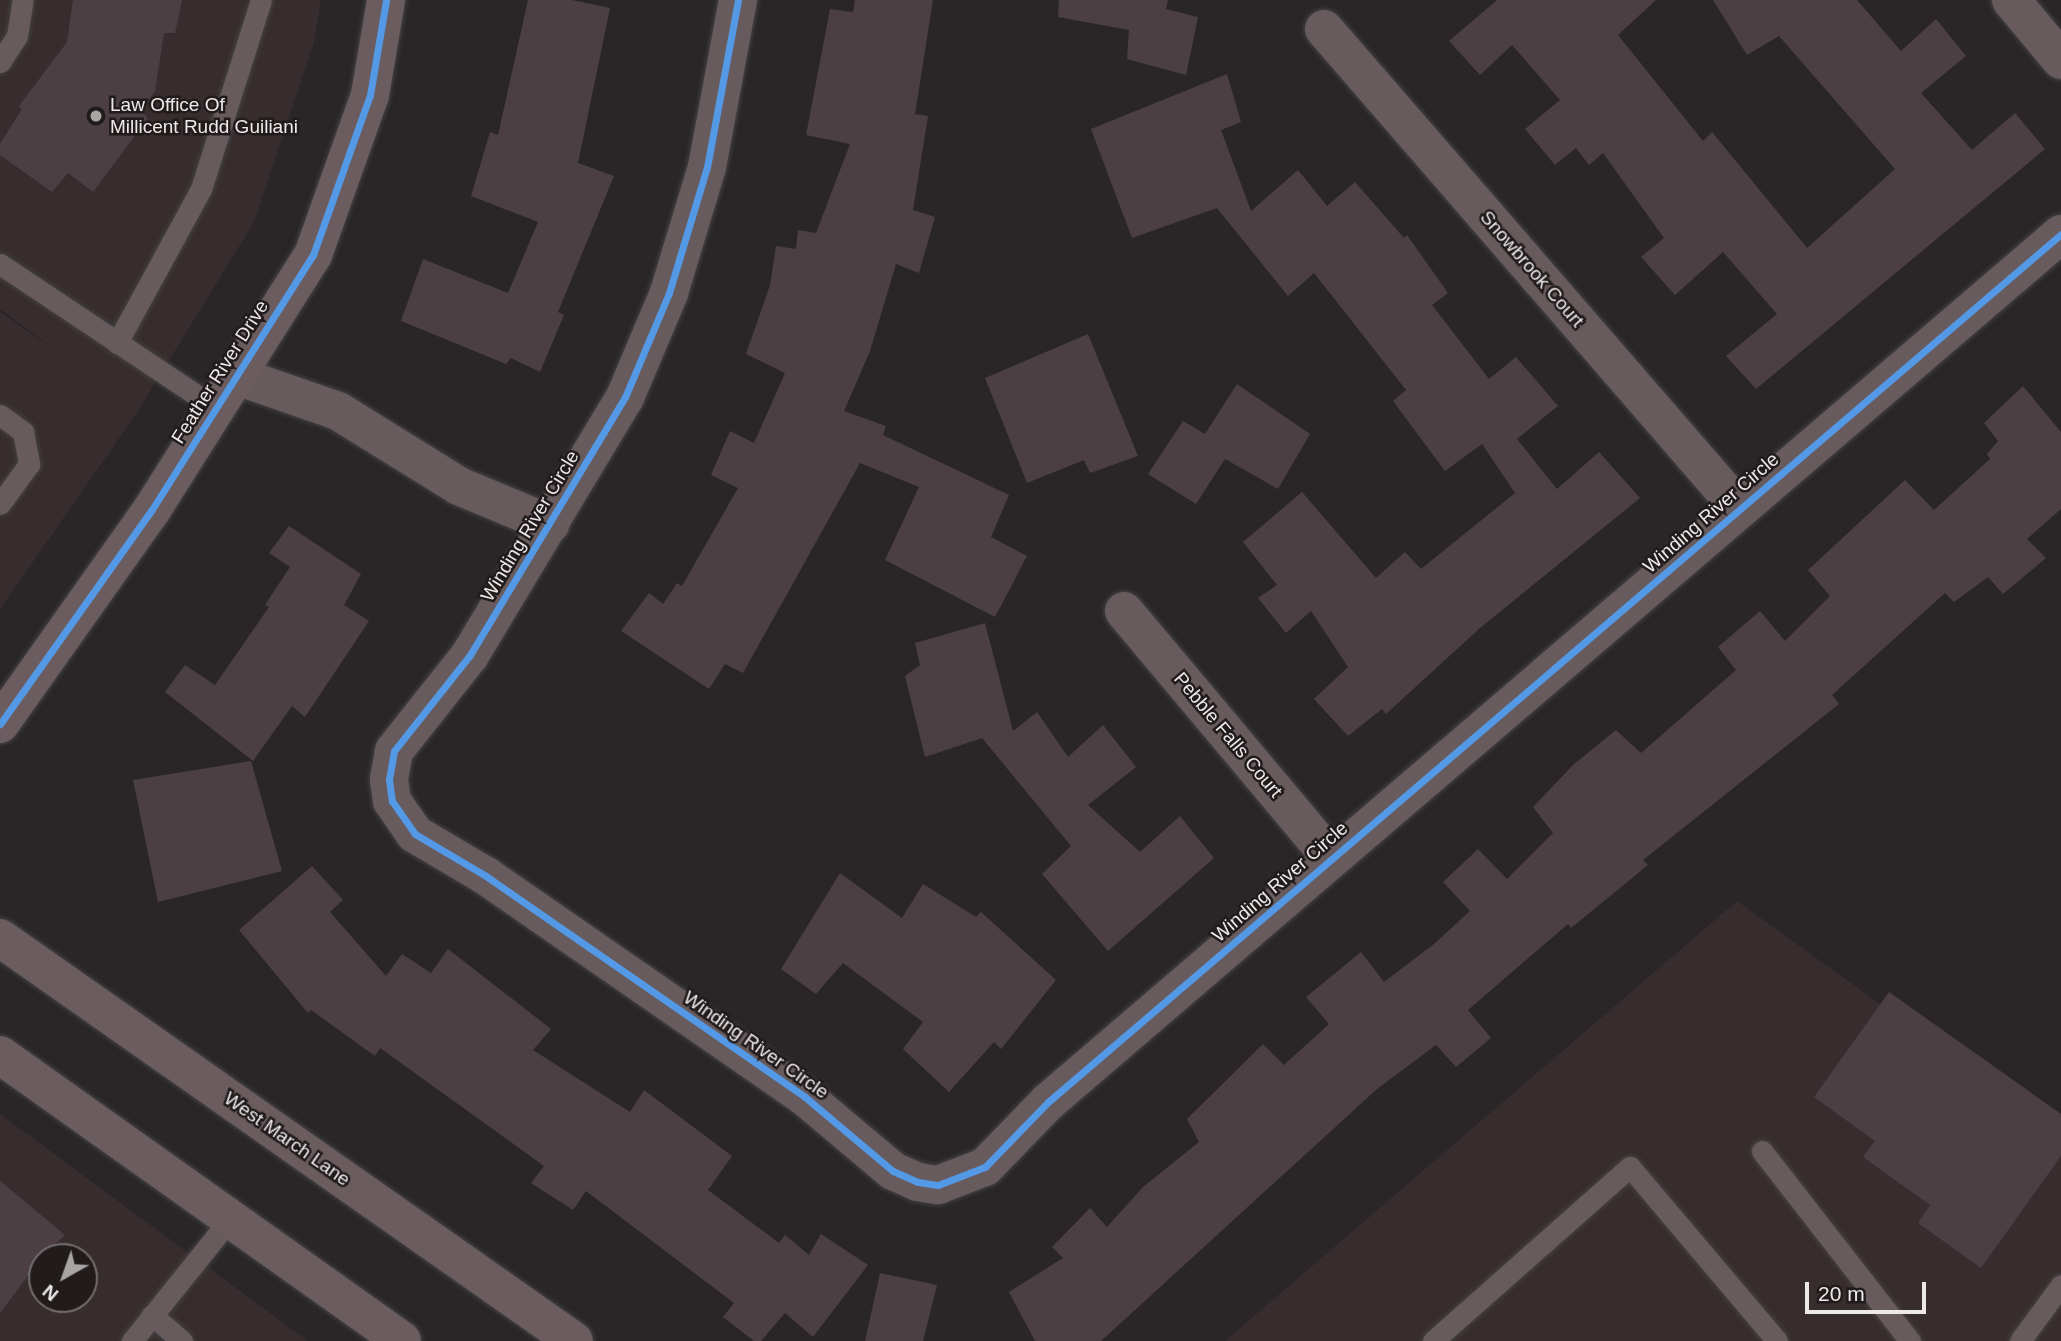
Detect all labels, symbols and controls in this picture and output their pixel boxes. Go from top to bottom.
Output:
place label: Law Office Of Millicent Rudd Guiliani [110,94,298,138]
marker: Law Office Of Millicent Rudd Guiliani [88,108,104,124]
street label: Snowbrook Court [1475,206,1589,332]
street label: Feather River Drive [167,296,273,448]
street label: Winding River Circle [476,446,584,606]
street label: Winding River Circle [1639,448,1783,578]
street label: Pebble Falls Court [1169,668,1287,802]
street label: Winding River Circle [1208,817,1352,947]
street label: Winding River Circle [679,986,833,1104]
street label: West March Lane [220,1087,354,1191]
north arrow [28,1243,98,1313]
scale bar [1809,1268,1930,1312]
text: N [38,1280,62,1305]
text: 20 m [1818,1282,1865,1305]

